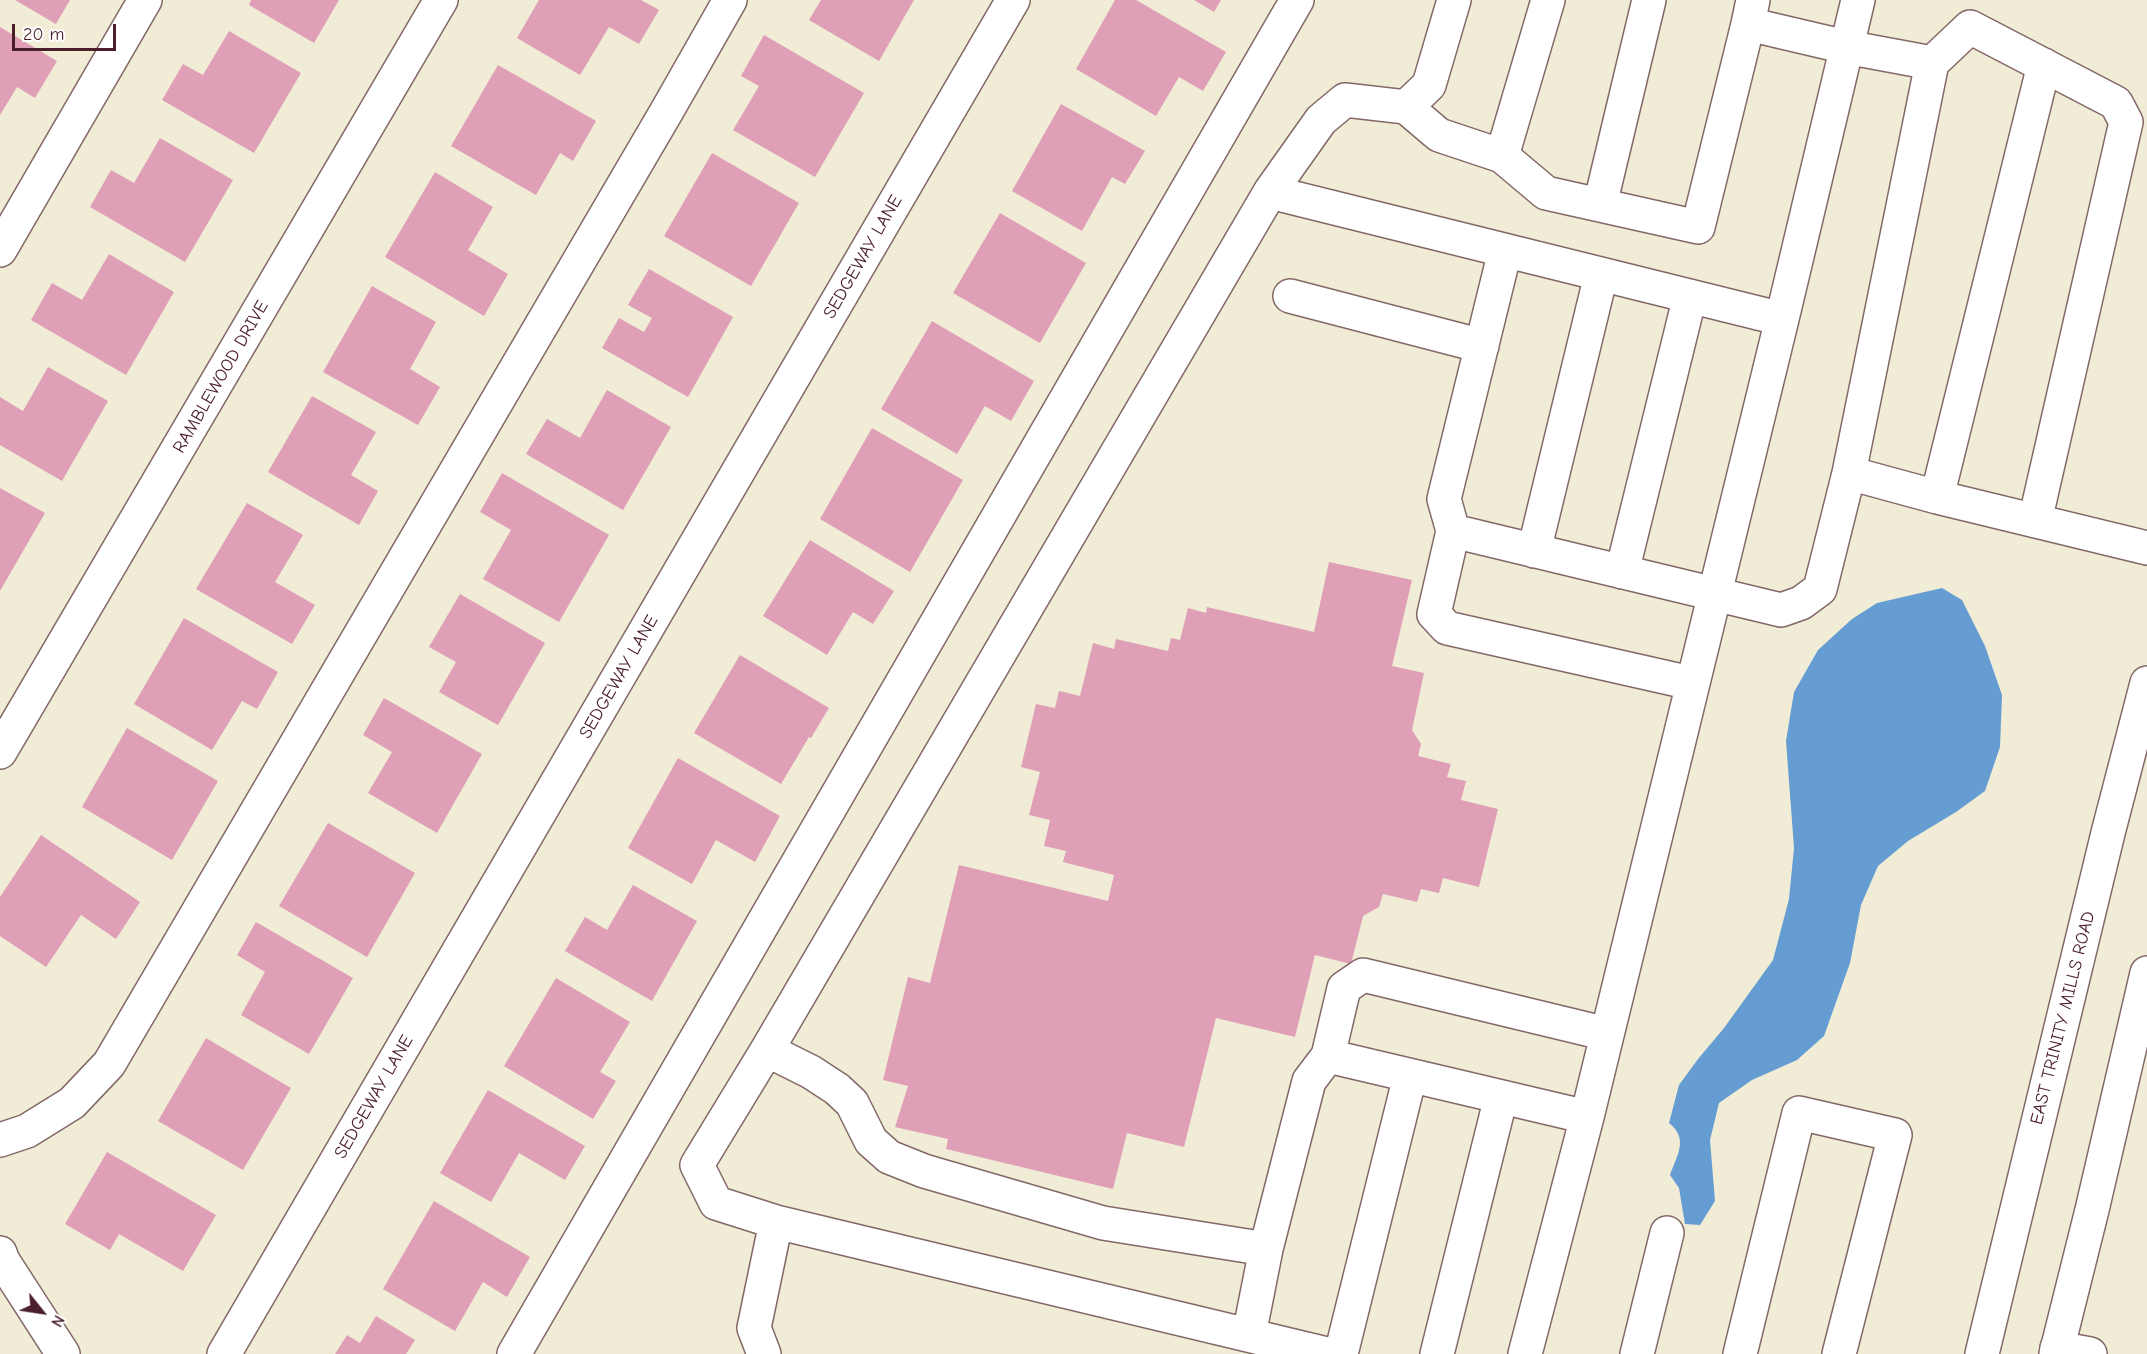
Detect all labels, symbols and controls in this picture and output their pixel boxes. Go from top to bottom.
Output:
scale bar [15,12,118,50]
text: 20 m [23,24,64,45]
street label: SEDGEWAY LANE [819,192,907,322]
street label: RAMBLEWOOD DRIVE [169,297,273,457]
street label: SEDGEWAY LANE [575,612,663,742]
street label: EAST TRINITY MILLS ROAD [2026,909,2100,1127]
street label: SEDGEWAY LANE [330,1032,418,1162]
north arrow [12,1282,72,1342]
text: N [47,1312,68,1330]

